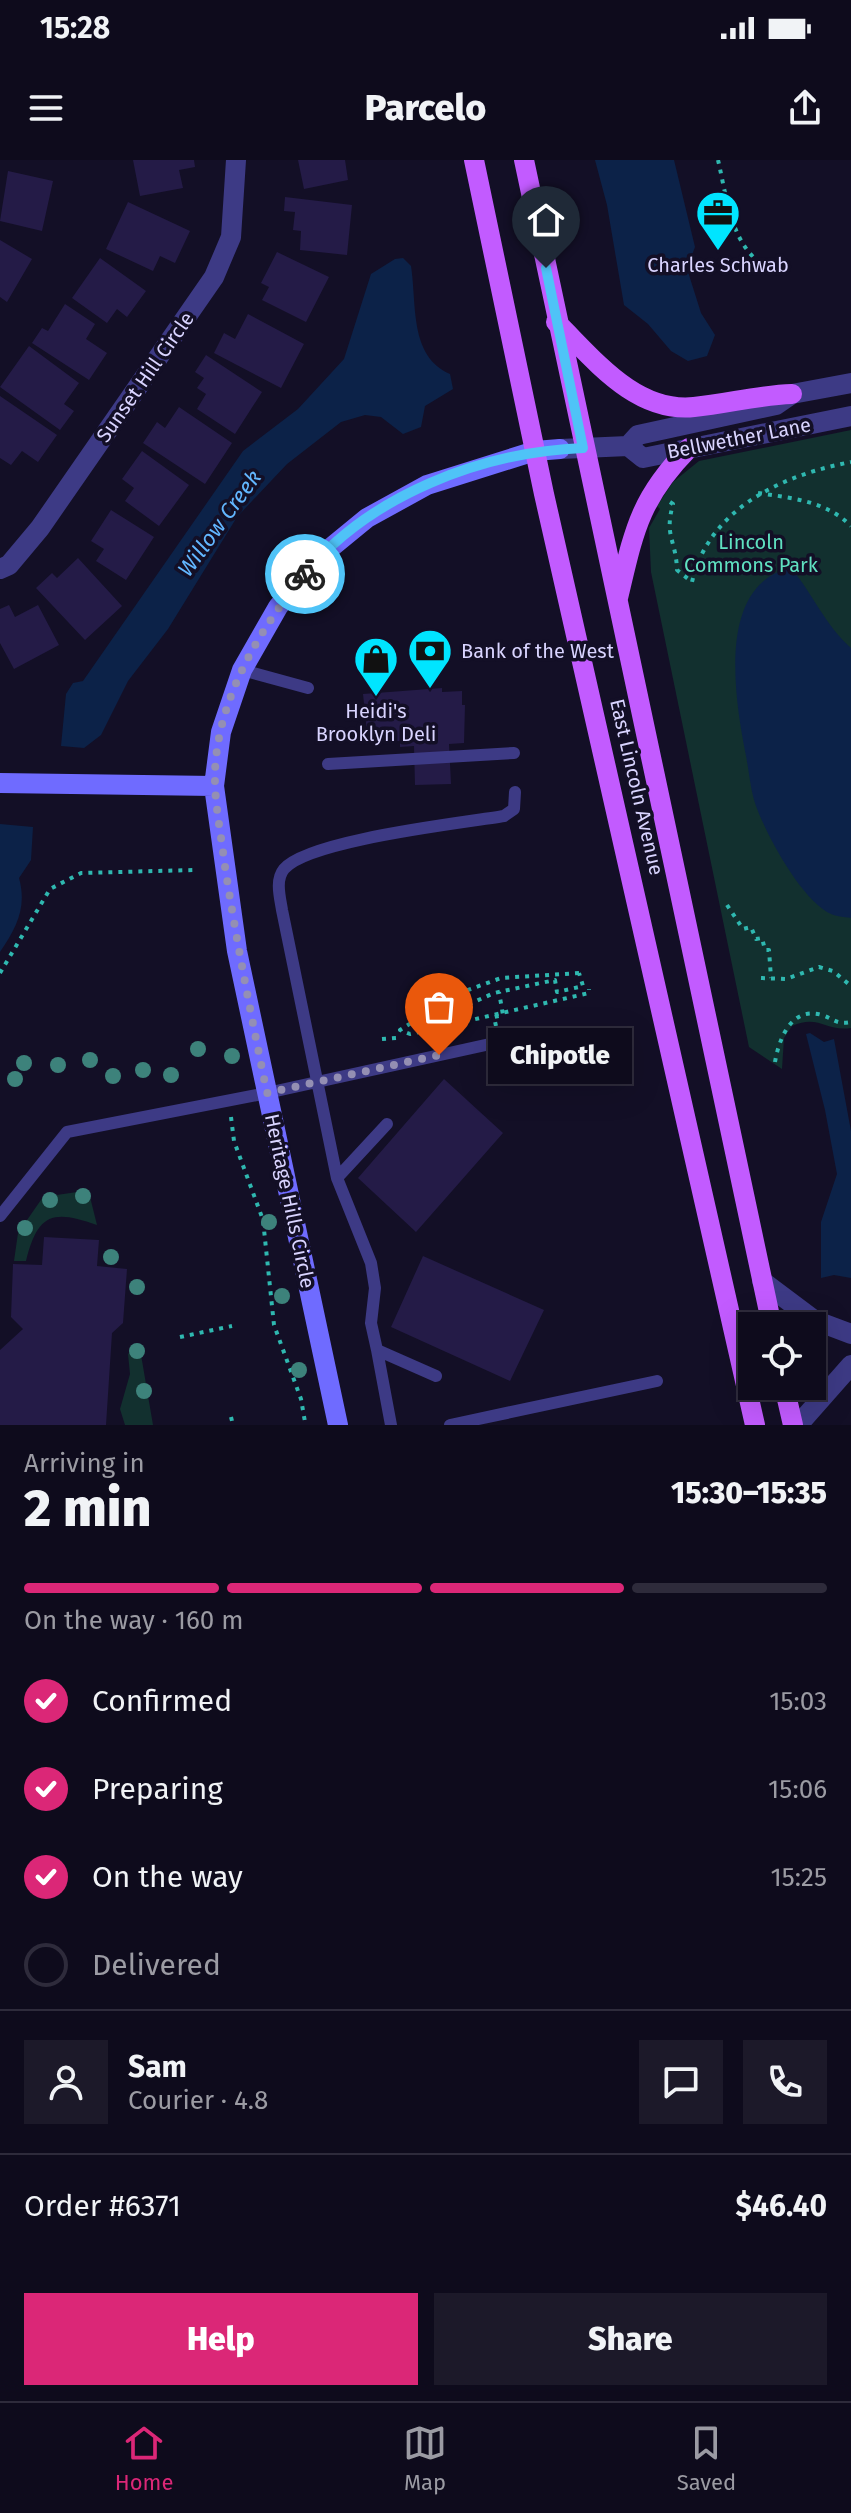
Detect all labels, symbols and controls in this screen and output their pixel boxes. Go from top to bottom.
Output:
text: 15:28 [40,10,110,46]
icon: menu [24,86,68,130]
text: Parcelo [365,86,486,130]
icon: share [783,86,827,130]
pin [512,186,580,268]
office icon: Charles Schwab [694,189,742,252]
icon: home [524,198,568,242]
place label: Charles Schwab [647,253,789,277]
street label: Sunset Hill Circle [91,307,199,447]
street label: Bellwether Lane [665,412,813,464]
water label: Willow Creek [172,465,267,582]
park label: Lincoln Commons Park [684,530,819,577]
courier [265,534,345,614]
icon: bike [283,552,327,596]
bank icon: Bank of the West [406,627,454,690]
shop icon: Heidi's Brooklyn Deli [352,635,400,698]
place label: Bank of the West [461,639,615,663]
street label: East Lincoln Avenue [605,696,669,878]
place label: Heidi's Brooklyn Deli [316,699,436,746]
pin [405,973,473,1055]
icon: bag [417,985,461,1029]
callout: Chipotle [487,1027,631,1083]
text: Chipotle [510,1040,610,1071]
street label: Heritage Hills Circle [260,1112,320,1290]
map controls [738,1312,826,1400]
button: locate [738,1312,826,1400]
text: Arriving in [24,1448,145,1479]
text: 15:30–15:35 [671,1475,827,1511]
text: 2 min [24,1477,151,1540]
text: On the way · 160 m [24,1605,244,1636]
icon: check [24,1679,68,1723]
text: Confirmed [92,1683,232,1719]
text: 15:03 [769,1686,827,1717]
icon: check [24,1767,68,1811]
text: Preparing [92,1771,223,1807]
text: 15:06 [768,1774,827,1805]
icon: check [24,1855,68,1899]
text: On the way [92,1859,243,1895]
text: 15:25 [771,1862,827,1893]
text: Delivered [92,1947,221,1983]
button: person [24,2040,108,2124]
button: chat [639,2040,723,2124]
button: phone [743,2040,827,2124]
text: Sam [128,2049,187,2085]
text: Courier · 4.8 [128,2085,268,2116]
text: Order #6371 [24,2188,181,2224]
text: $46.40 [736,2188,827,2224]
button: Help [24,2293,418,2385]
button: Share [434,2293,827,2385]
tab: Home [115,2421,173,2496]
tab: Map [403,2421,447,2496]
tab: Saved [677,2421,736,2496]

